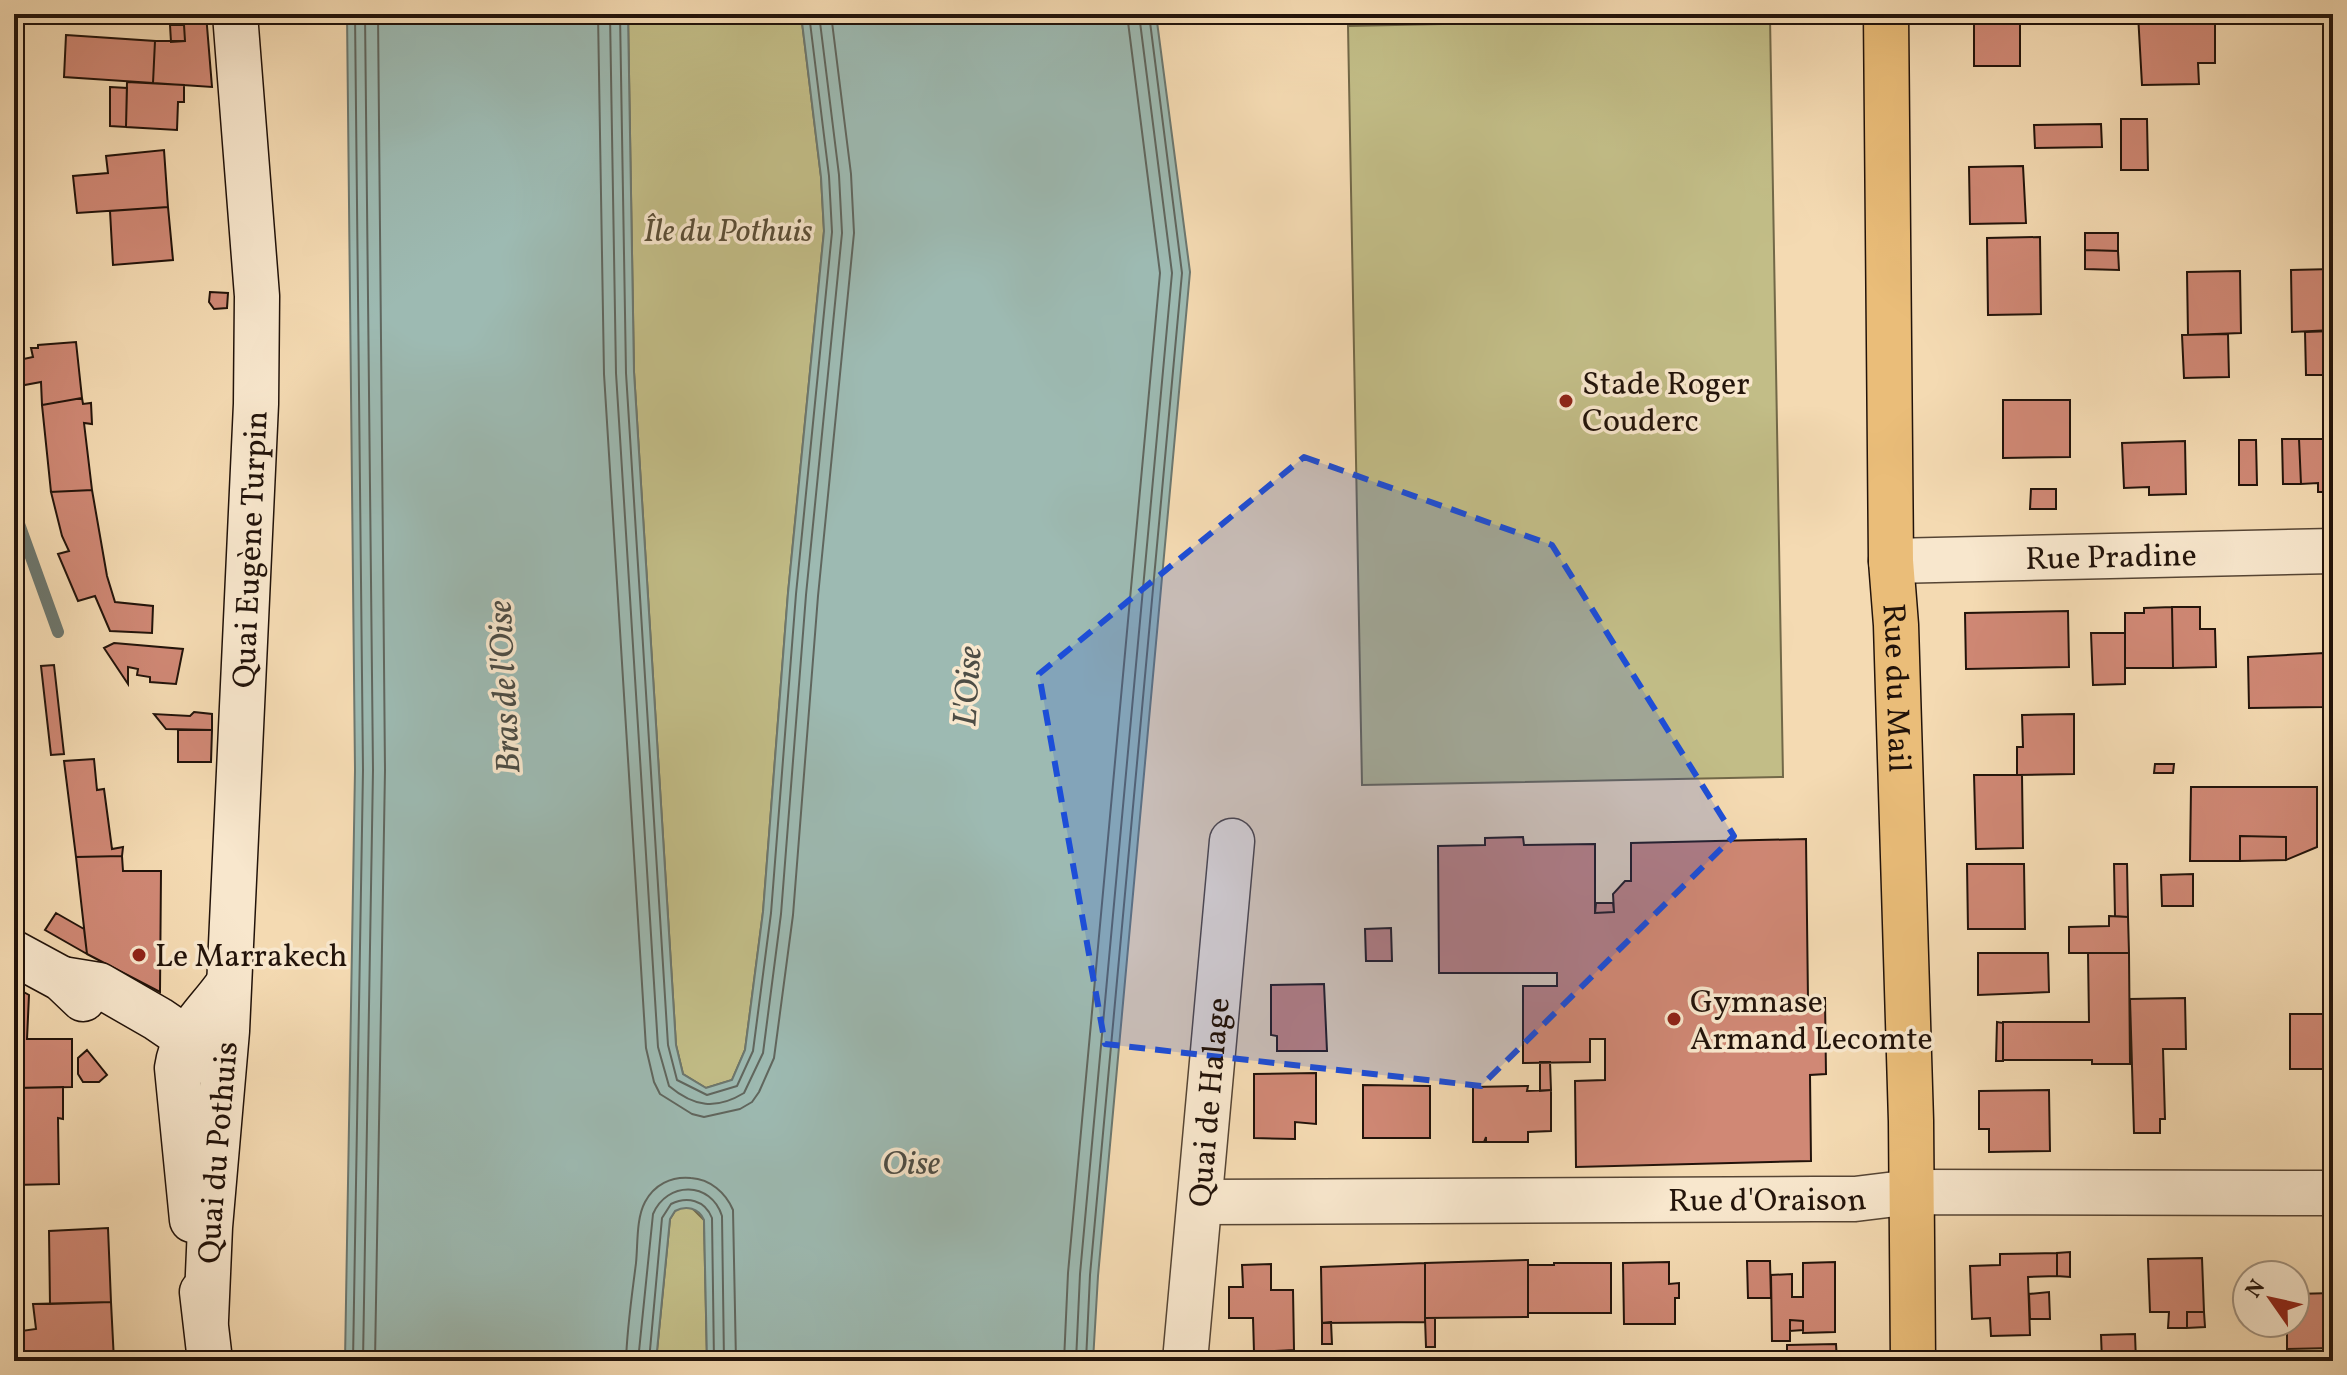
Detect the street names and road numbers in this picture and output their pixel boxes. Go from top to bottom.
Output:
street label: Quai Eugène Turpin [224,410,281,689]
street label: Rue Pradine [2025,535,2197,583]
street label: Rue du Mail [1869,602,1919,773]
street label: Quai de Halage [1180,996,1243,1209]
street label: Quai du Pothuis [189,1040,251,1264]
street label: Rue d'Oraison [1668,1179,1869,1225]

